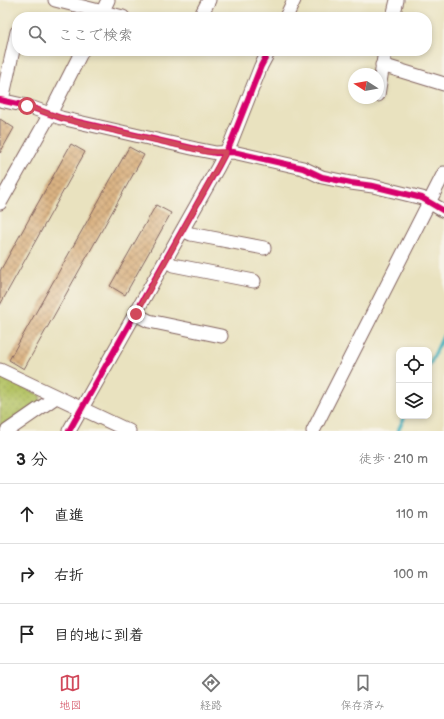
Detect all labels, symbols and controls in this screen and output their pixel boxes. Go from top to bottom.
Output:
search box [12,12,432,56]
icon: search [26,23,48,45]
text: ここで検索 [58,26,133,45]
north arrow [348,68,384,104]
route start [18,97,36,115]
route end [127,305,145,323]
map controls [396,347,432,419]
button: locate [396,347,432,383]
button: layers [396,383,432,419]
text: 3 分 [16,450,48,470]
text: 徒歩 · 210 m [359,451,428,467]
icon: ahead [16,503,38,525]
text: 直進 [54,506,84,525]
text: 110 m [396,506,428,522]
icon: right [16,563,38,585]
text: 右折 [54,566,84,585]
text: 100 m [393,566,428,582]
icon: arrive [16,623,38,645]
text: 目的地に到着 [54,626,144,645]
tab: 地図 [59,672,81,712]
tab: 経路 [200,672,222,712]
tab: 保存済み [341,672,385,712]

